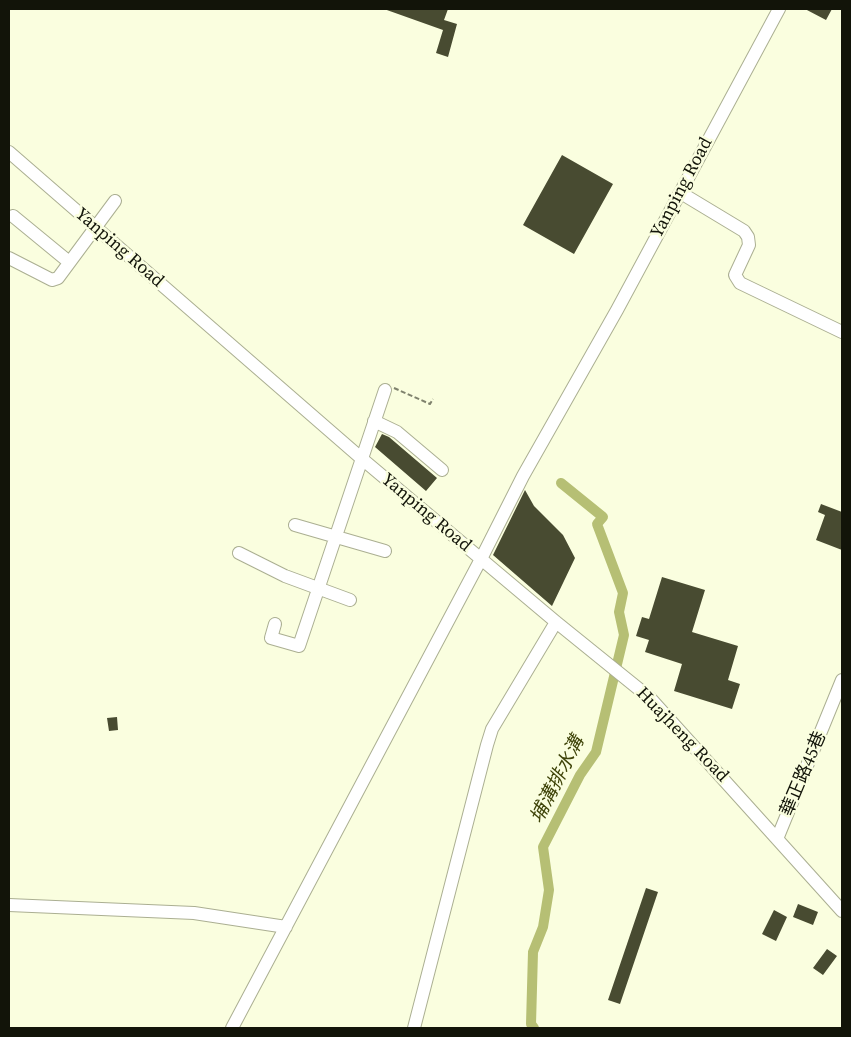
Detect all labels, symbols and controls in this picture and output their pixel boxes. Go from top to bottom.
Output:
street label: Yanping Road [646,134,718,242]
street label: Yanping Road [70,204,168,292]
street label: Yanping Road [377,469,475,557]
street label: Huajheng Road [631,683,733,787]
street label: 華正路45巷 [776,728,832,820]
water label: 埔溝排水溝 [526,733,590,827]

